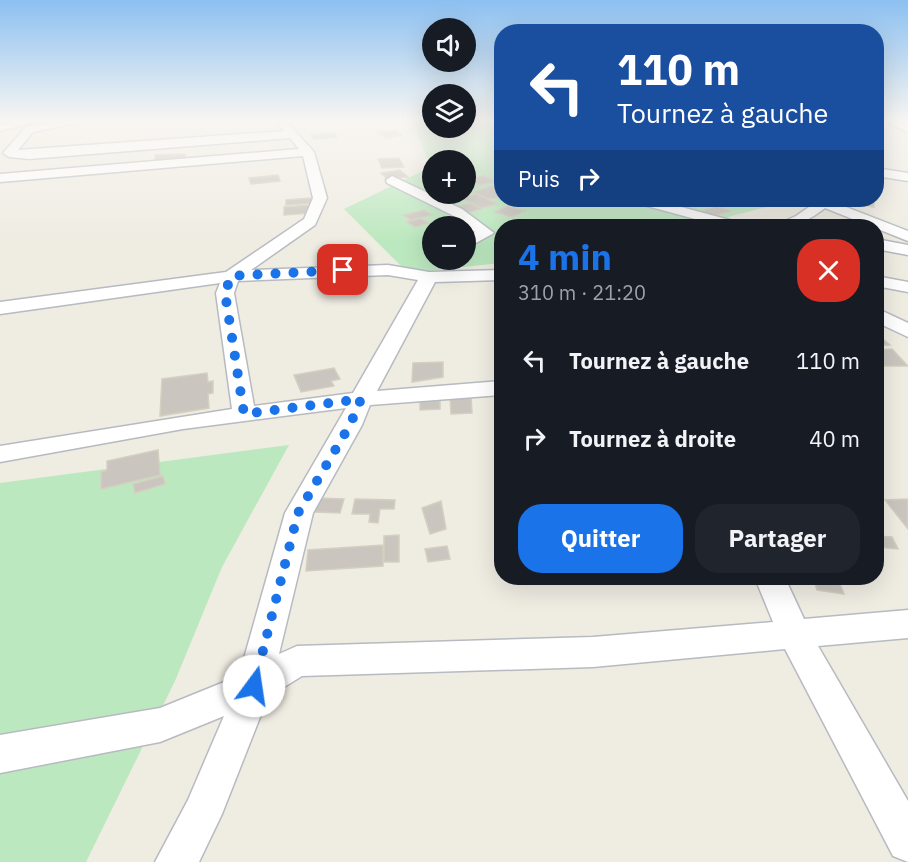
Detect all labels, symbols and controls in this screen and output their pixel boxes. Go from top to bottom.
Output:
map controls [422,18,476,270]
button: sound [422,18,476,72]
text: 110 m [617,42,740,97]
icon: left [518,48,596,126]
button: layers [422,84,476,138]
text: Tournez à gauche [617,95,828,130]
button: + [422,150,476,204]
icon: right [572,162,605,195]
text: Puis [518,164,560,193]
button: − [422,216,476,270]
text: 4 min [518,233,612,280]
button: close [797,239,860,302]
pin [317,244,368,295]
icon: arrive [326,253,359,286]
text: 310 m · 21:20 [518,279,646,306]
icon: left [518,344,551,377]
text: Tournez à gauche [569,346,749,375]
text: 110 m [796,346,860,375]
icon: right [518,422,551,455]
text: Tournez à droite [569,424,736,453]
text: 40 m [809,424,860,453]
button: Quitter [518,504,683,573]
button: Partager [695,504,860,573]
position arrow [222,654,286,718]

